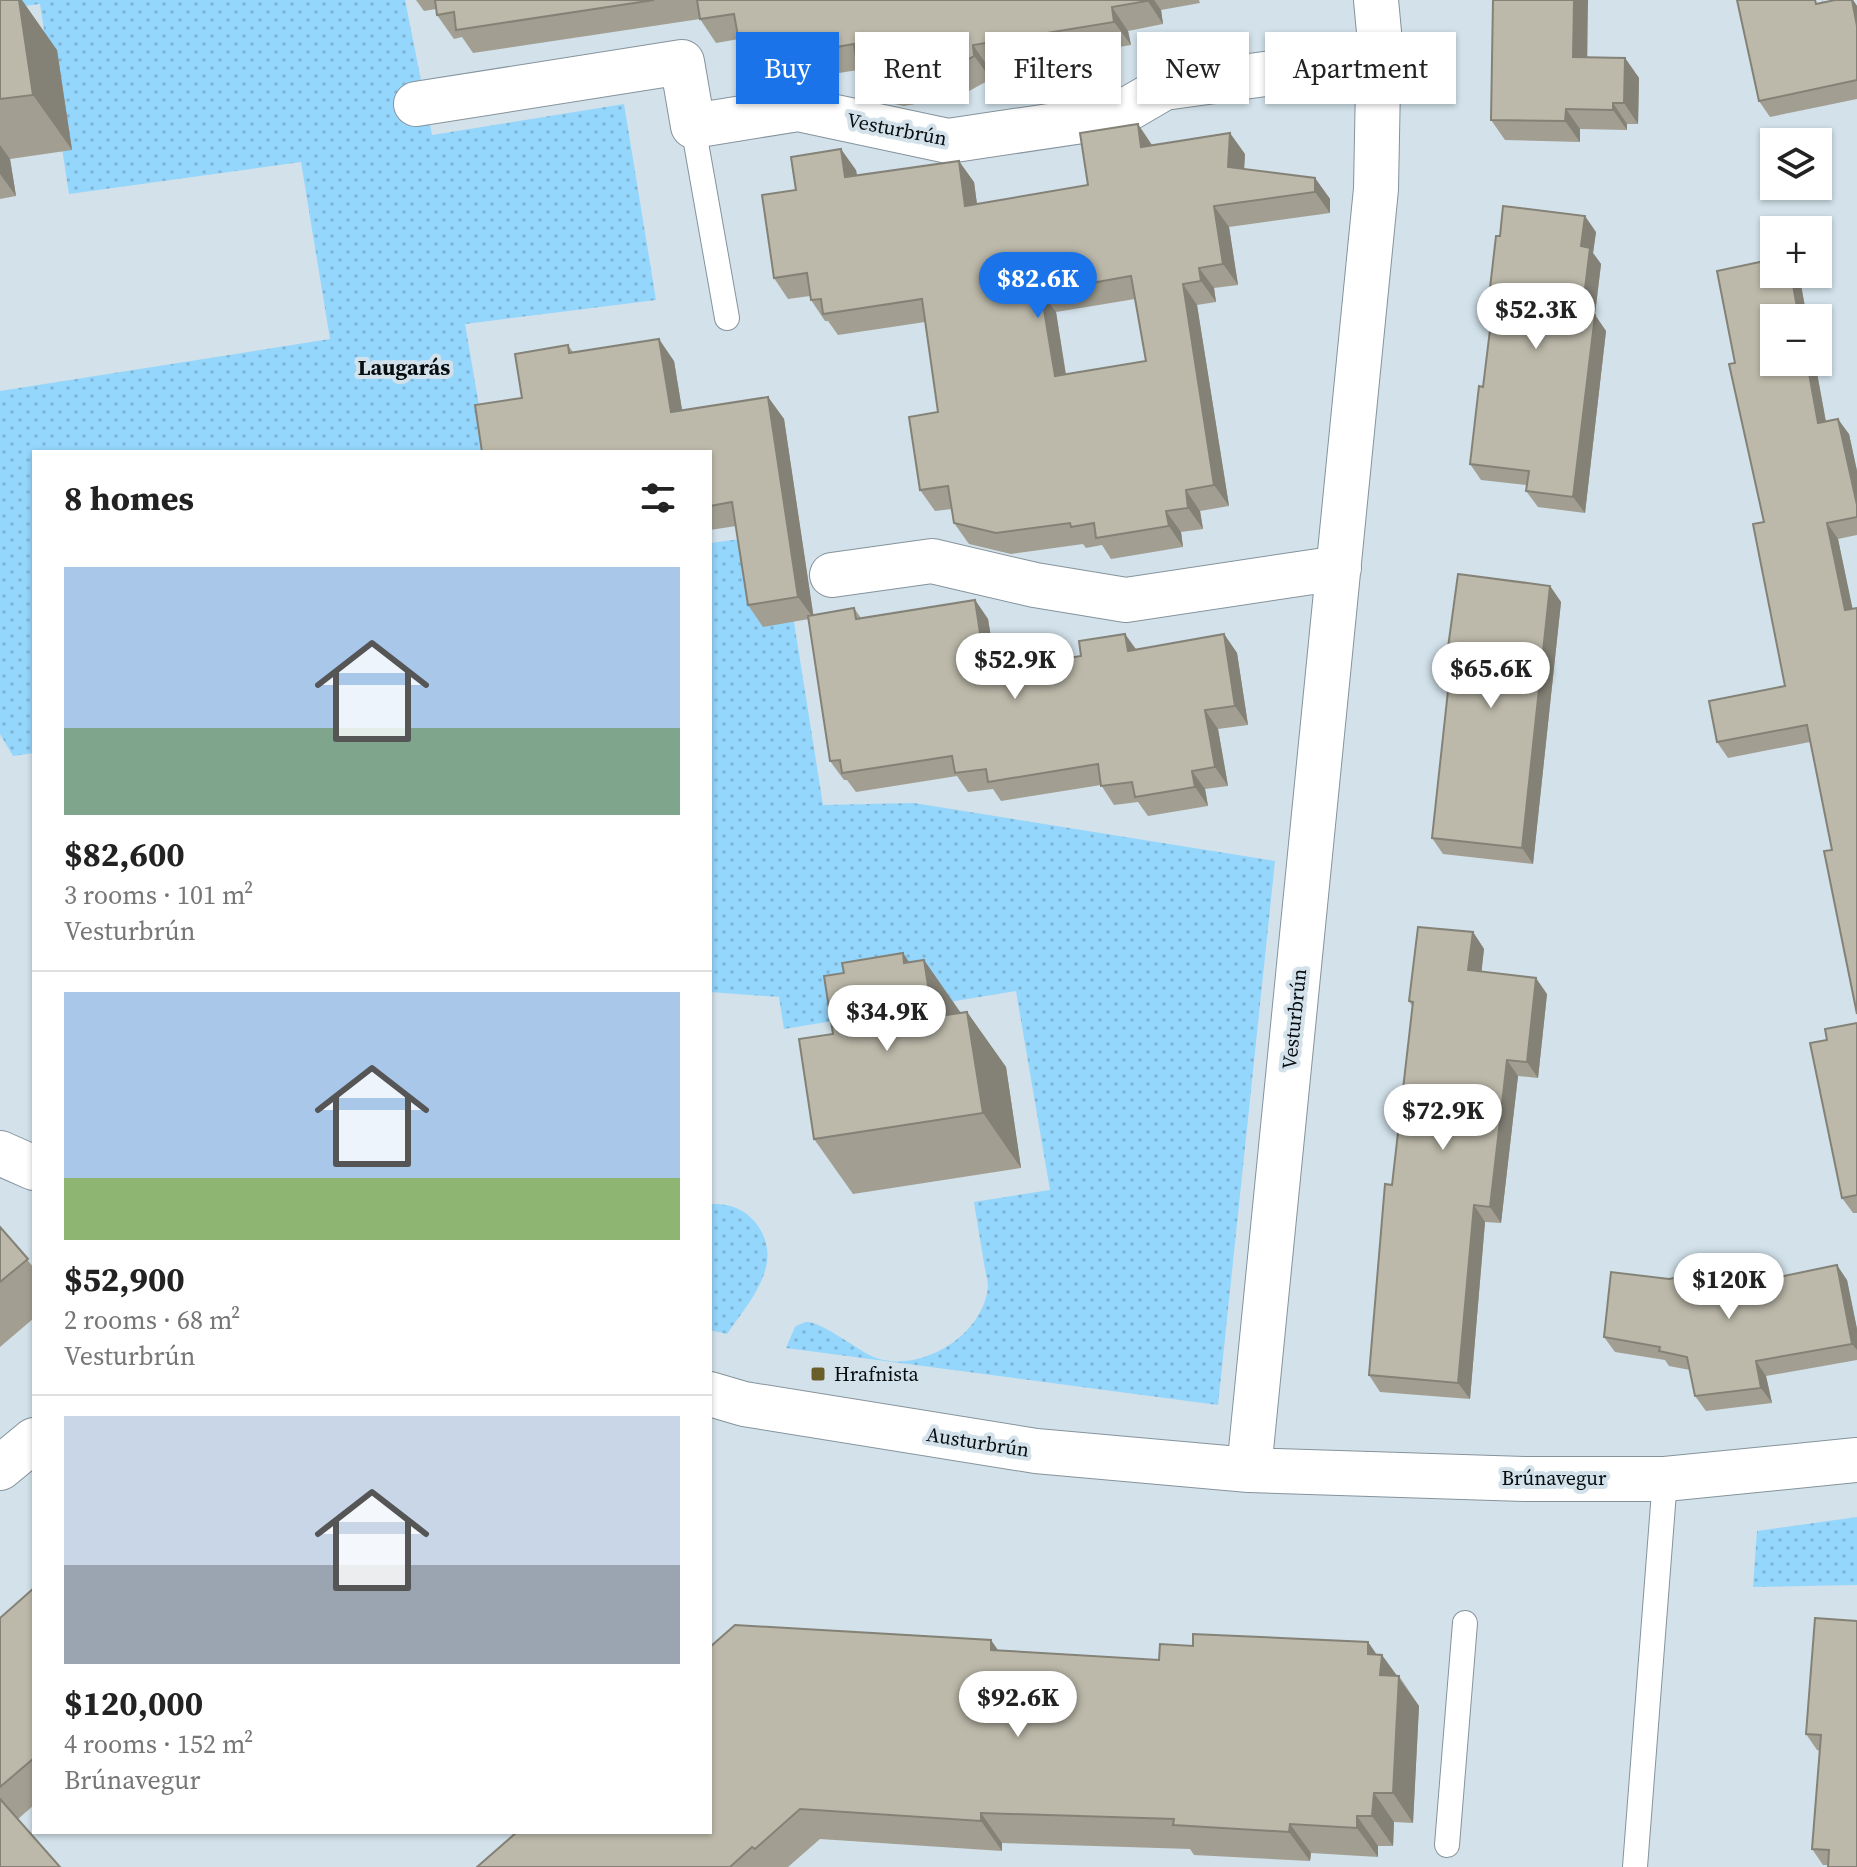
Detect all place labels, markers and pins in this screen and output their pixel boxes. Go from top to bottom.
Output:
pin: $82.6K [973,252,1103,320]
pin: $52.3K [1471,283,1601,351]
pin: $52.9K [950,633,1080,701]
pin: $65.6K [1426,642,1556,710]
pin: $34.9K [822,985,952,1053]
pin: $72.9K [1378,1084,1508,1152]
pin: $120K [1673,1253,1785,1321]
place label: Hrafnista [834,1360,920,1388]
marker: Hrafnista [809,1365,827,1383]
pin: $92.6K [953,1671,1083,1739]

